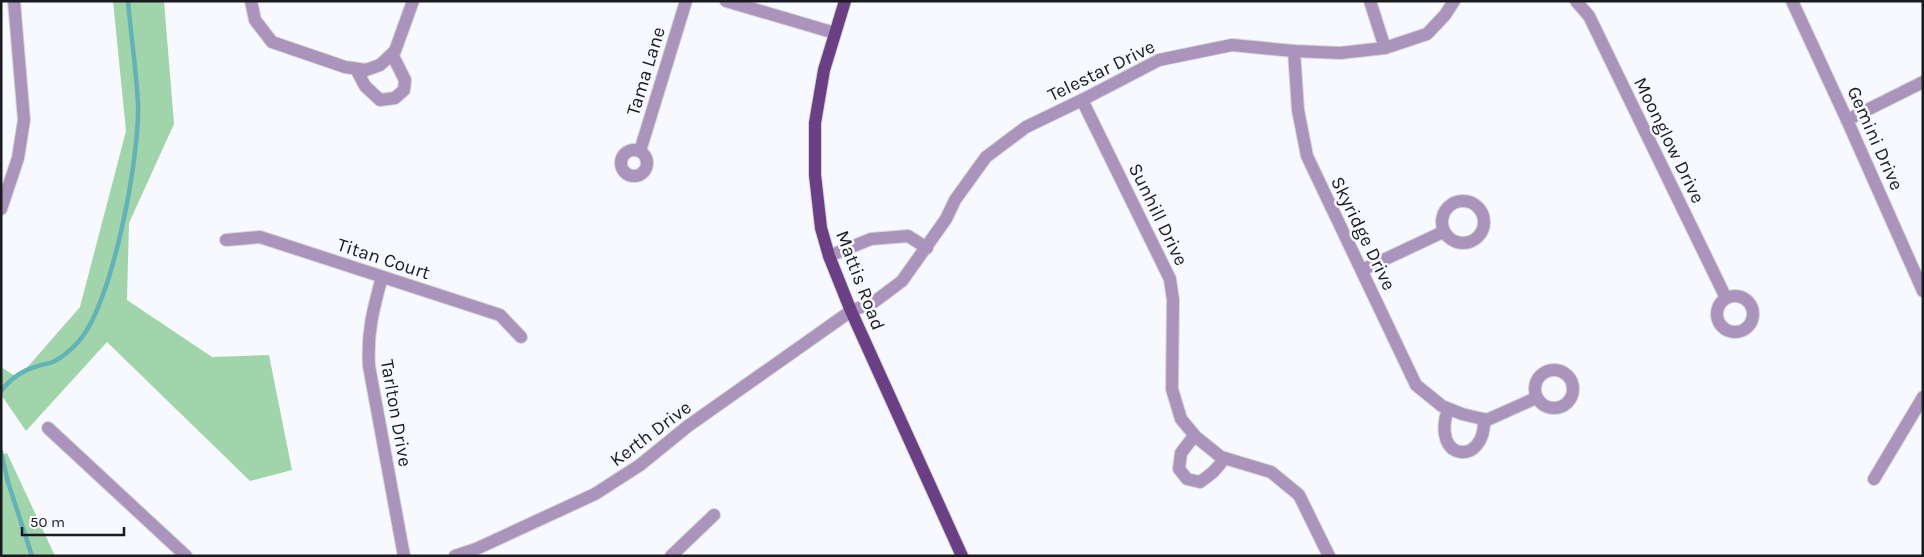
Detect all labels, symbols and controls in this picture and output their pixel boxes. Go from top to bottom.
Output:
street label: Tama Lane [622,24,670,118]
street label: Telestar Drive [1044,36,1159,106]
street label: Moonglow Drive [1629,74,1709,207]
street label: Gemini Drive [1842,83,1908,194]
street label: Sunhill Drive [1124,160,1192,269]
street label: Skyridge Drive [1326,173,1400,294]
street label: Mattis Road [831,228,889,333]
street label: Titan Court [334,234,433,284]
street label: Tarlton Drive [376,358,416,468]
street label: Kerth Drive [606,396,695,471]
scale bar [22,504,125,536]
text: 50 m [30,513,65,531]

